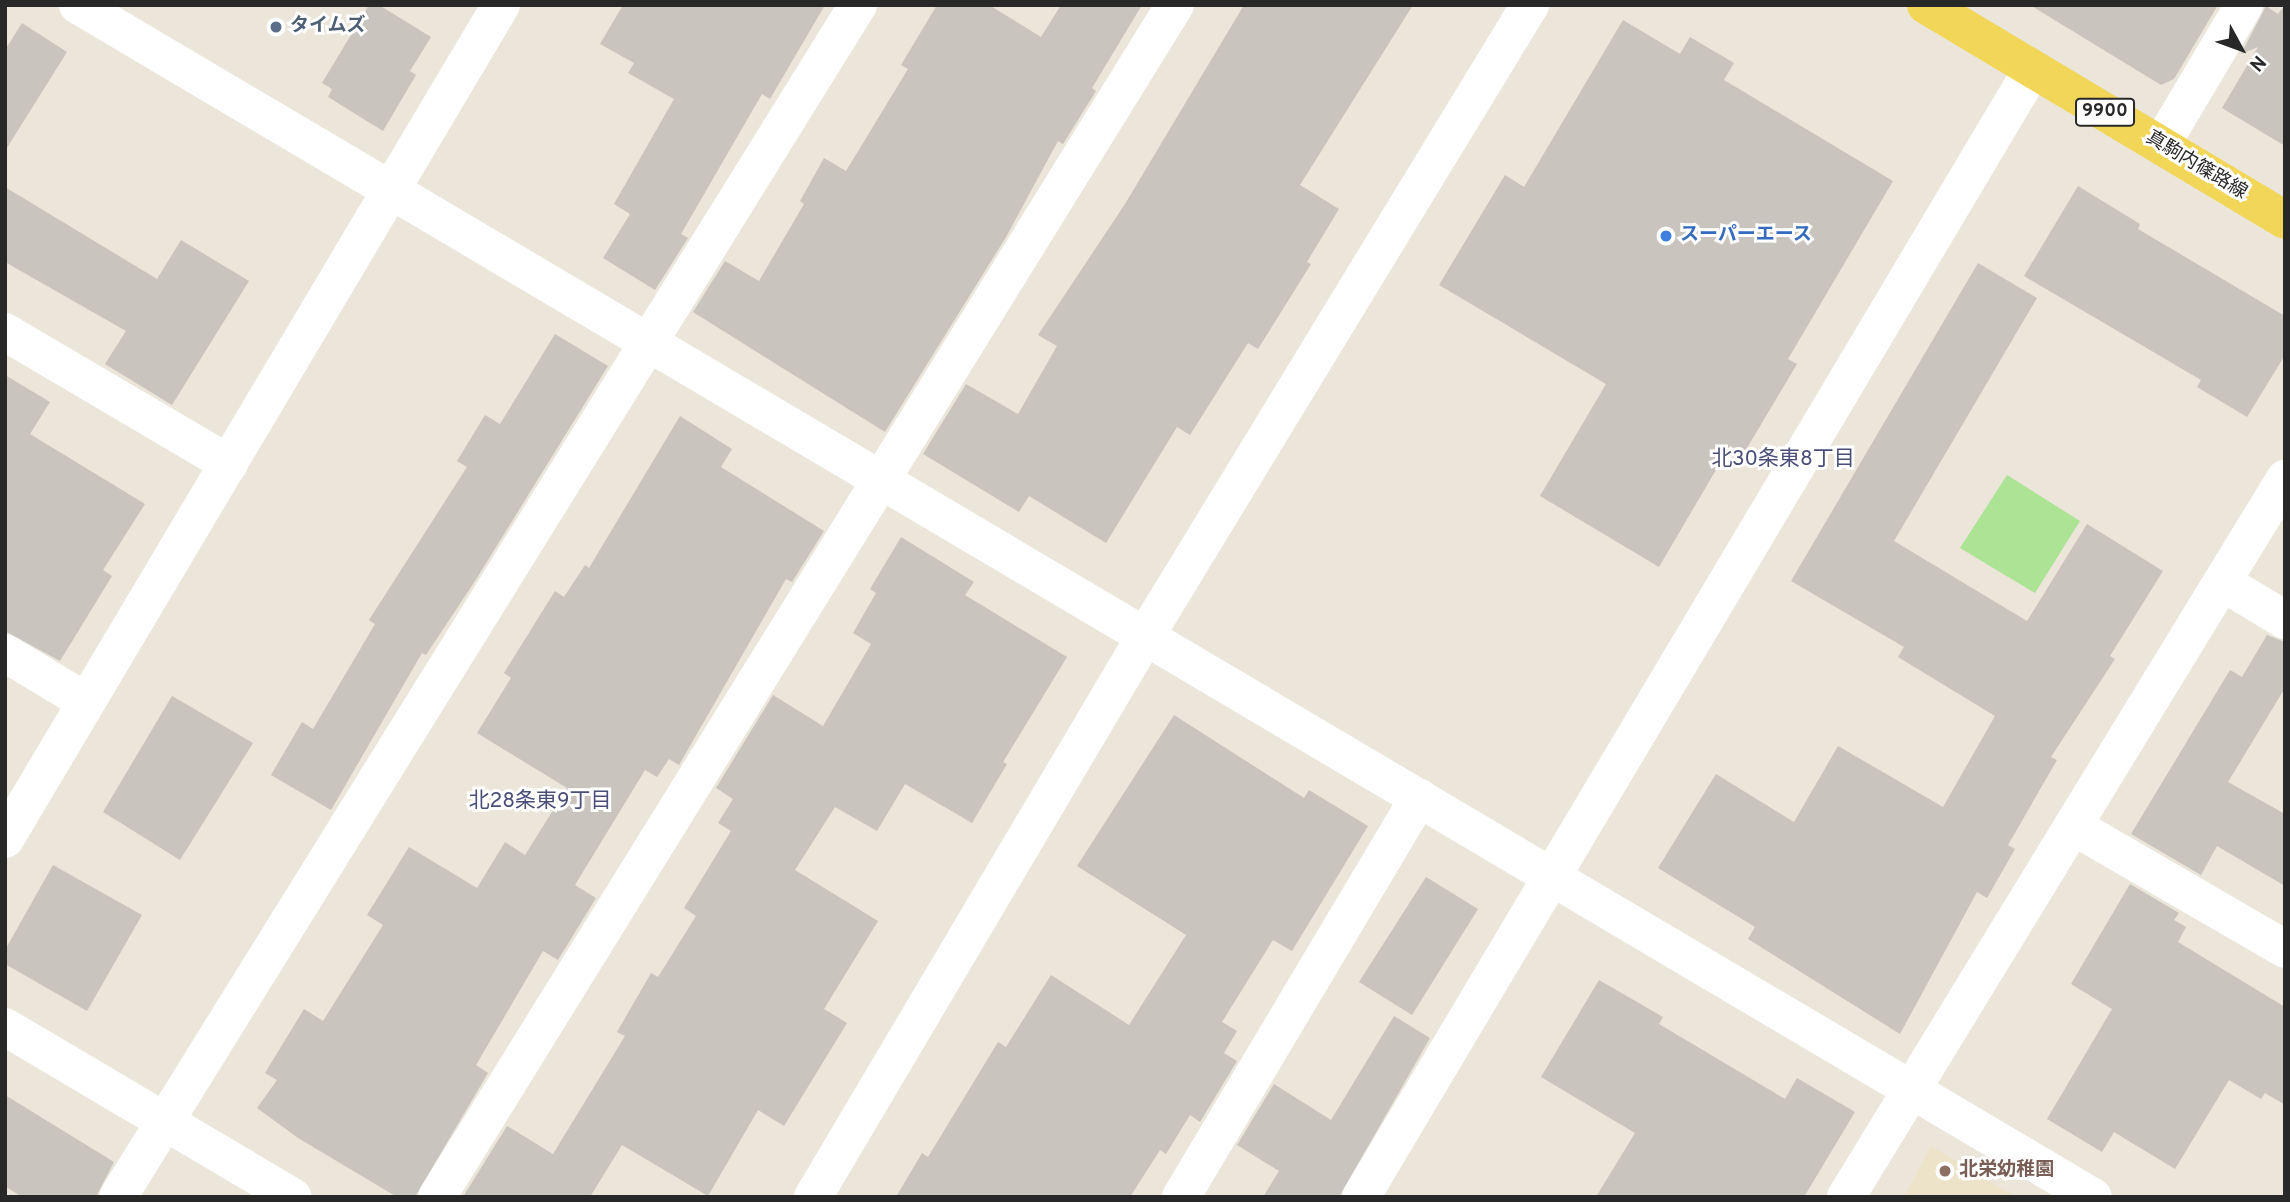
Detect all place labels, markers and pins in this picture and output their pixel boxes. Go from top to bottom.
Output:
place label: タイムズ [290,16,366,38]
marker: タイムズ [268,19,284,35]
place label: スーパーエース [1680,225,1813,247]
marker: スーパーエース [1658,228,1674,244]
place label: 北栄幼稚園 [1959,1160,2054,1182]
marker: 北栄幼稚園 [1937,1163,1953,1179]

